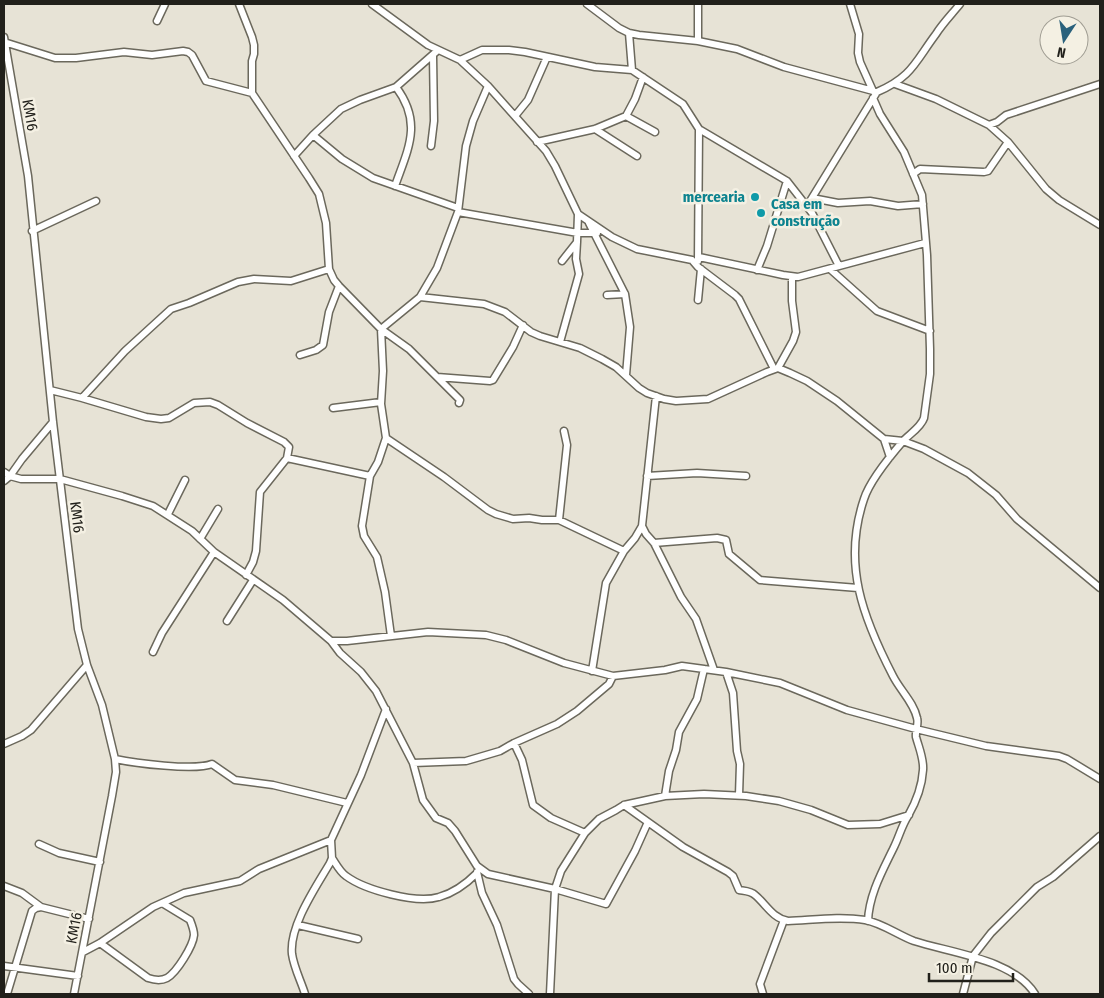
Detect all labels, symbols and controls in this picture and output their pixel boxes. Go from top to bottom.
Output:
north arrow [1039,15,1089,65]
text: N [1056,43,1067,61]
street label: KM16 [18,98,42,132]
place label: mercearia [683,188,746,206]
marker: mercearia [749,191,761,203]
place label: Casa em construção [771,195,840,231]
marker: Casa em construção [755,207,767,219]
street label: KM16 [66,500,88,534]
street label: KM16 [62,911,86,945]
scale bar [929,950,1013,982]
text: 100 m [936,959,973,977]

